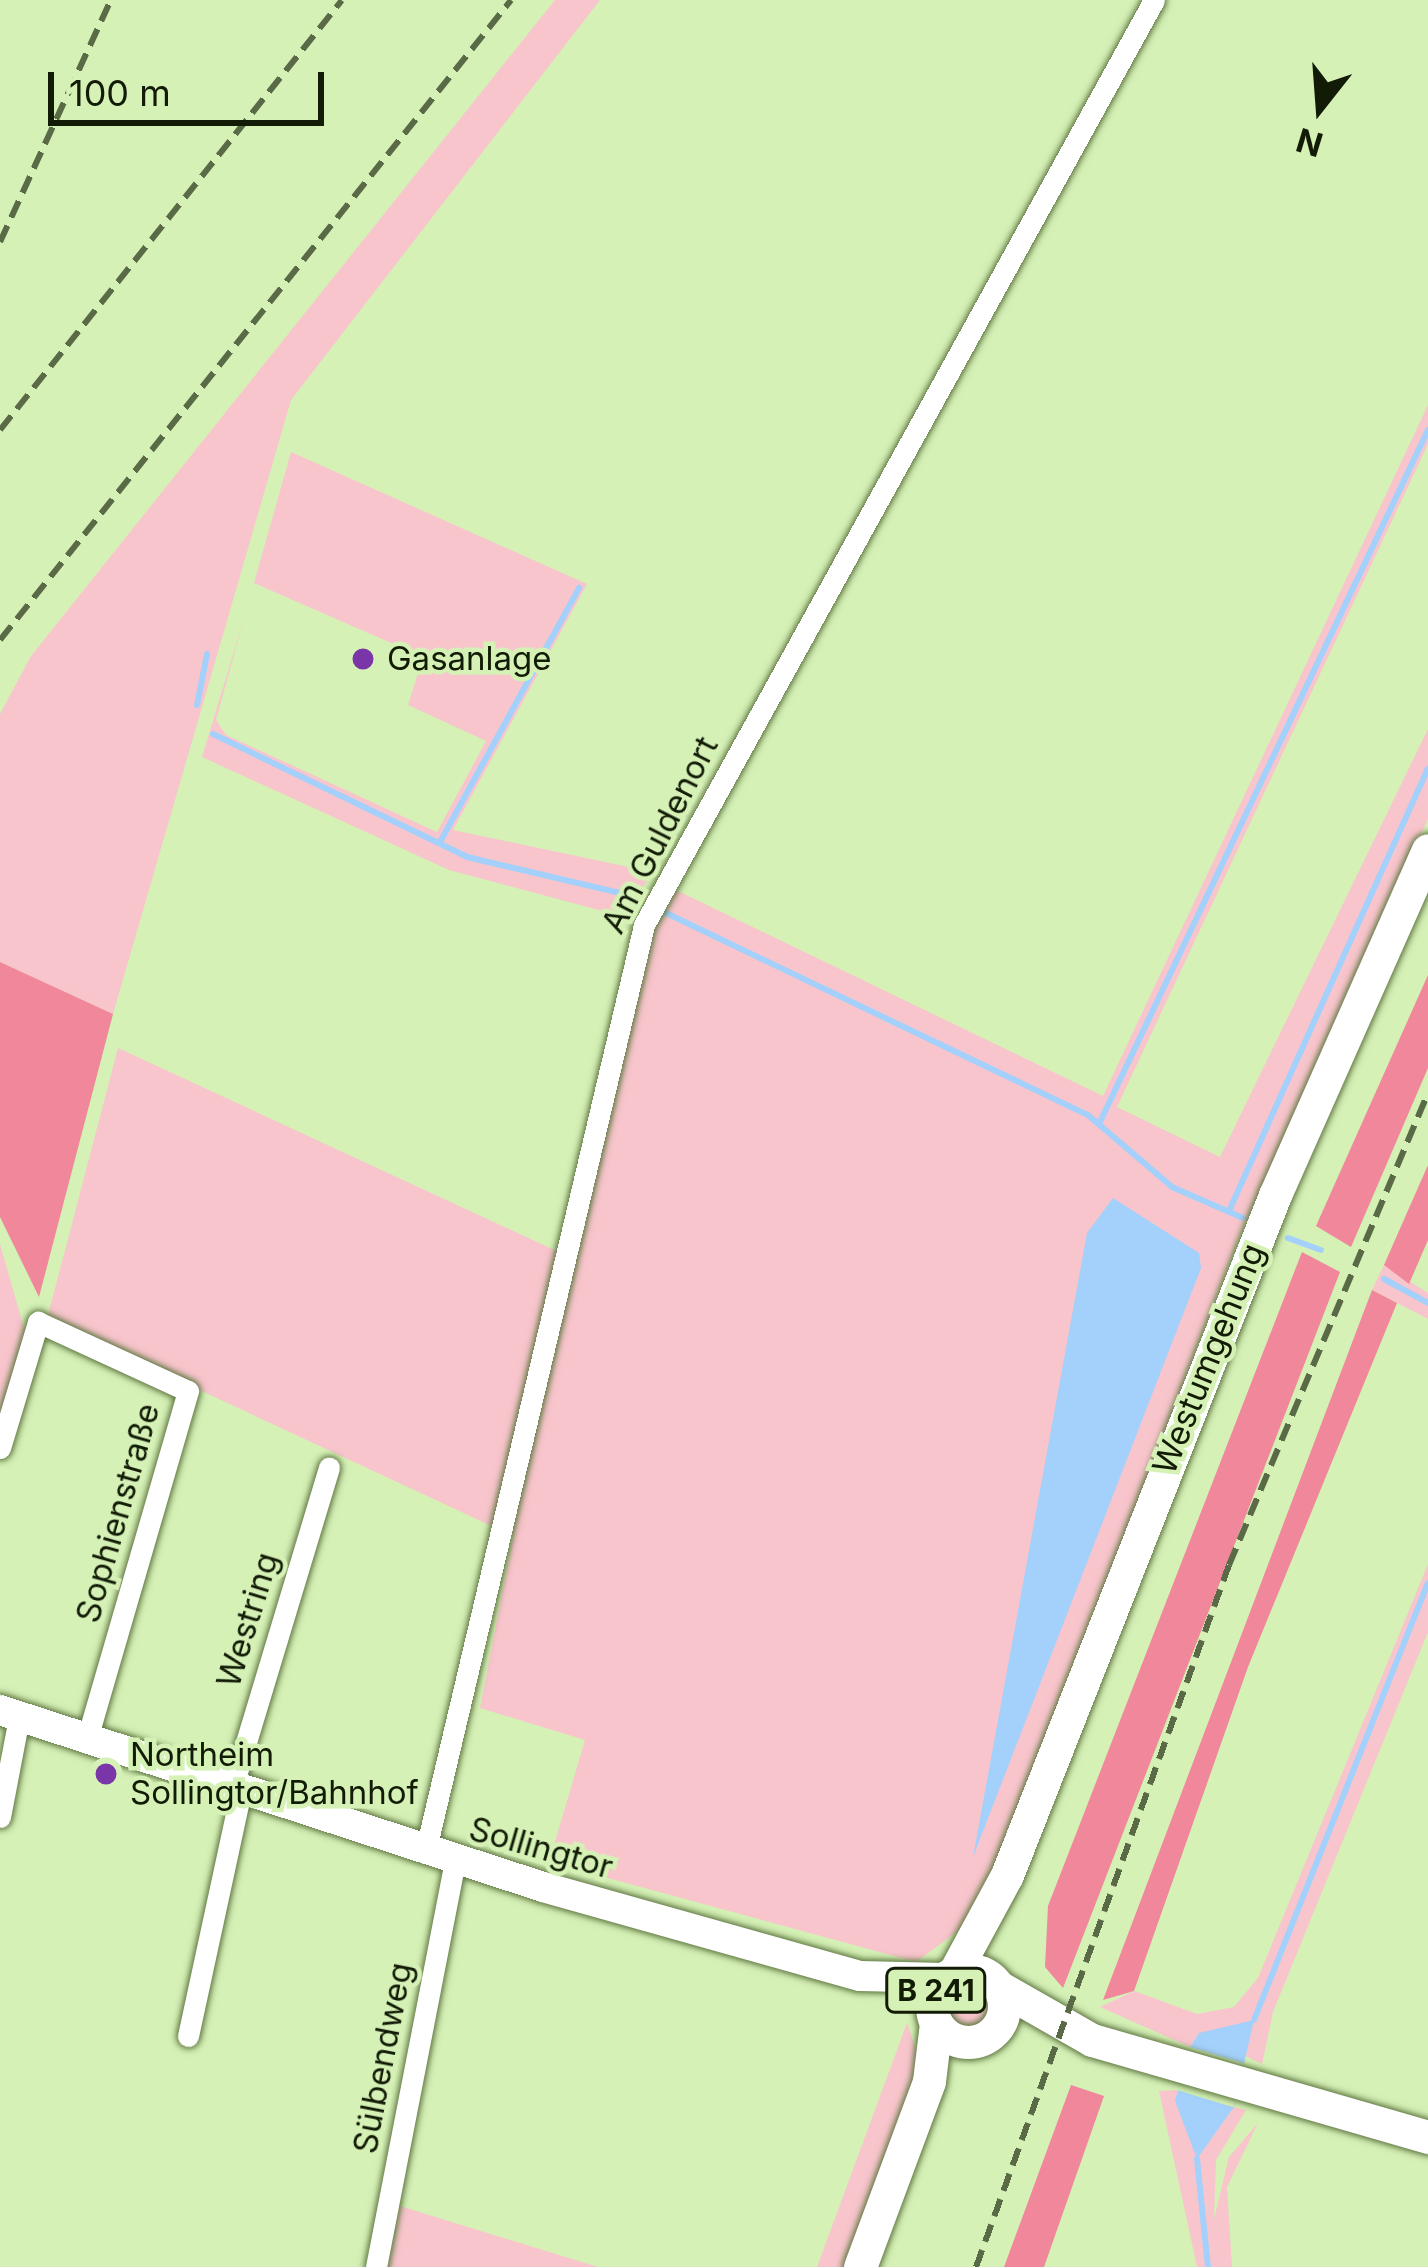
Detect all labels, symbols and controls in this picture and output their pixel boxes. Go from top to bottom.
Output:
scale bar [54,48,330,122]
north arrow [1260,48,1380,168]
text: 100 m [69,71,171,115]
text: N [1292,120,1327,165]
place label: Gasanlage [387,639,552,679]
marker: Gasanlage [350,646,376,672]
street label: Am Guldenort [593,730,727,940]
street label: Westumgehung [1145,1238,1273,1480]
street label: Sophienstraße [68,1399,168,1627]
street label: Westring [209,1548,287,1692]
place label: Northeim Sollingtor/Bahnhof [130,1735,419,1813]
marker: Northeim Sollingtor/Bahnhof [93,1761,119,1787]
street label: Sollingtor [465,1809,617,1887]
street label: Sülbendweg [345,1959,421,2157]
road number: B 241 [885,1966,987,2014]

